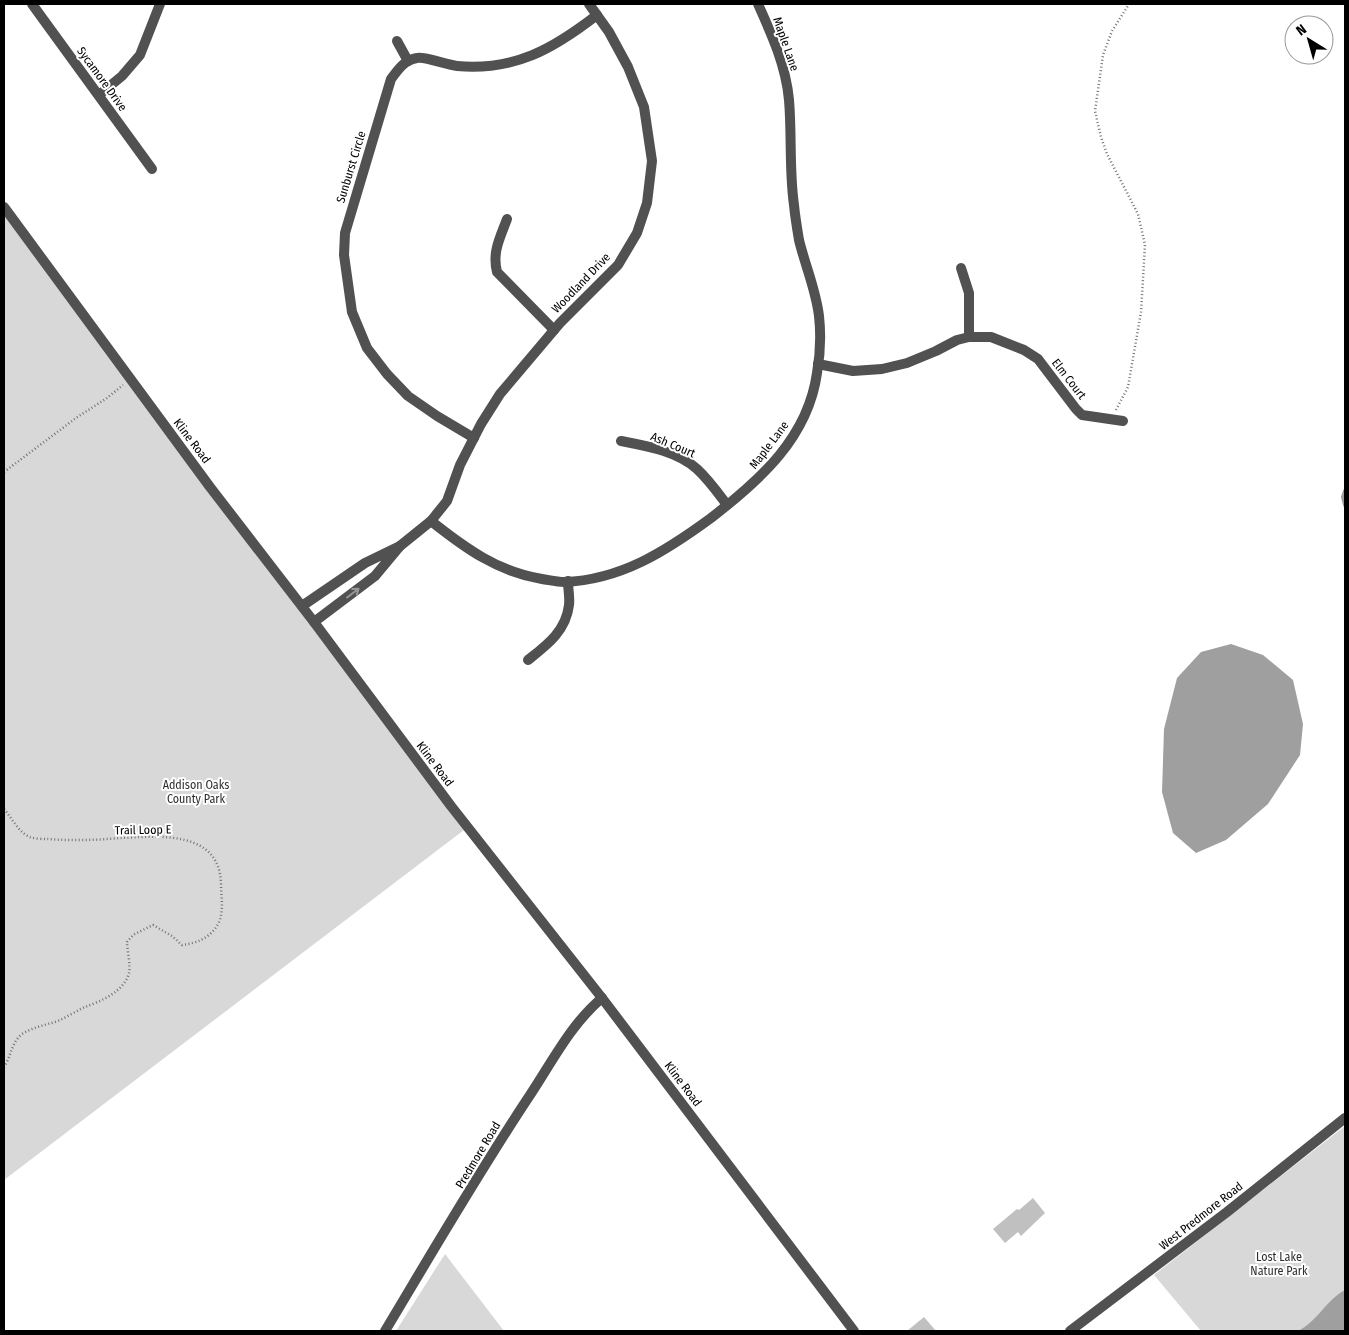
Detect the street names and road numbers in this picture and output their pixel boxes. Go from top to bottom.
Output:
street label: Maple Lane [770,15,802,73]
street label: Sycamore Drive [74,44,130,114]
street label: Sunburst Circle [333,129,369,205]
street label: Woodland Drive [549,250,613,316]
street label: Elm Court [1049,356,1089,402]
street label: Kline Road [171,416,213,466]
street label: Maple Lane [747,418,791,472]
street label: Ash Court [649,429,697,461]
street label: Kline Road [414,739,456,789]
street label: Trail Loop E [115,823,172,837]
street label: Kline Road [662,1059,704,1109]
street label: Predmore Road [453,1119,503,1191]
street label: West Predmore Road [1157,1179,1245,1253]

